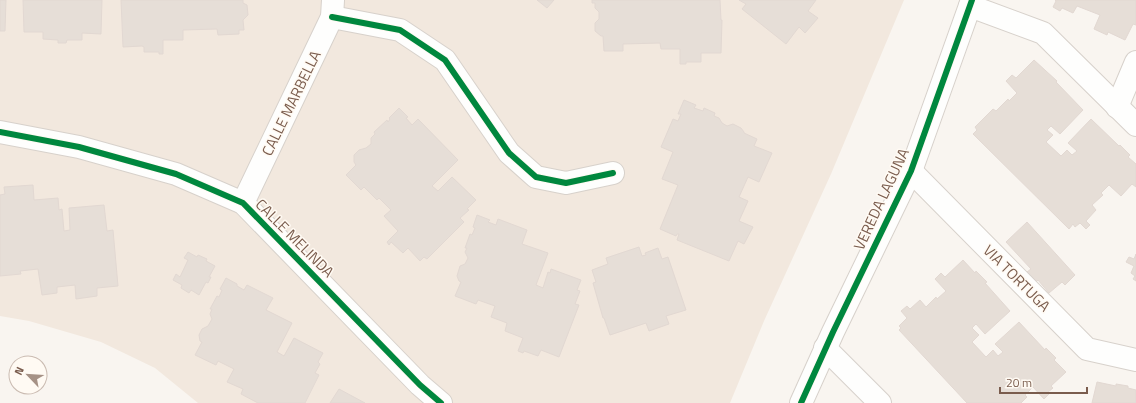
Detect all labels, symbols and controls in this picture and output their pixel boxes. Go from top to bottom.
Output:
street label: CALLE MARBELLA [256,46,326,160]
street label: VEREDA LAGUNA [847,144,915,254]
street label: CALLE MELINDA [250,193,340,283]
street label: VIA TORTUGA [978,239,1056,317]
north arrow [8,355,48,395]
text: N [10,364,28,378]
scale bar [1000,369,1087,395]
text: 20 m [1006,373,1032,392]

